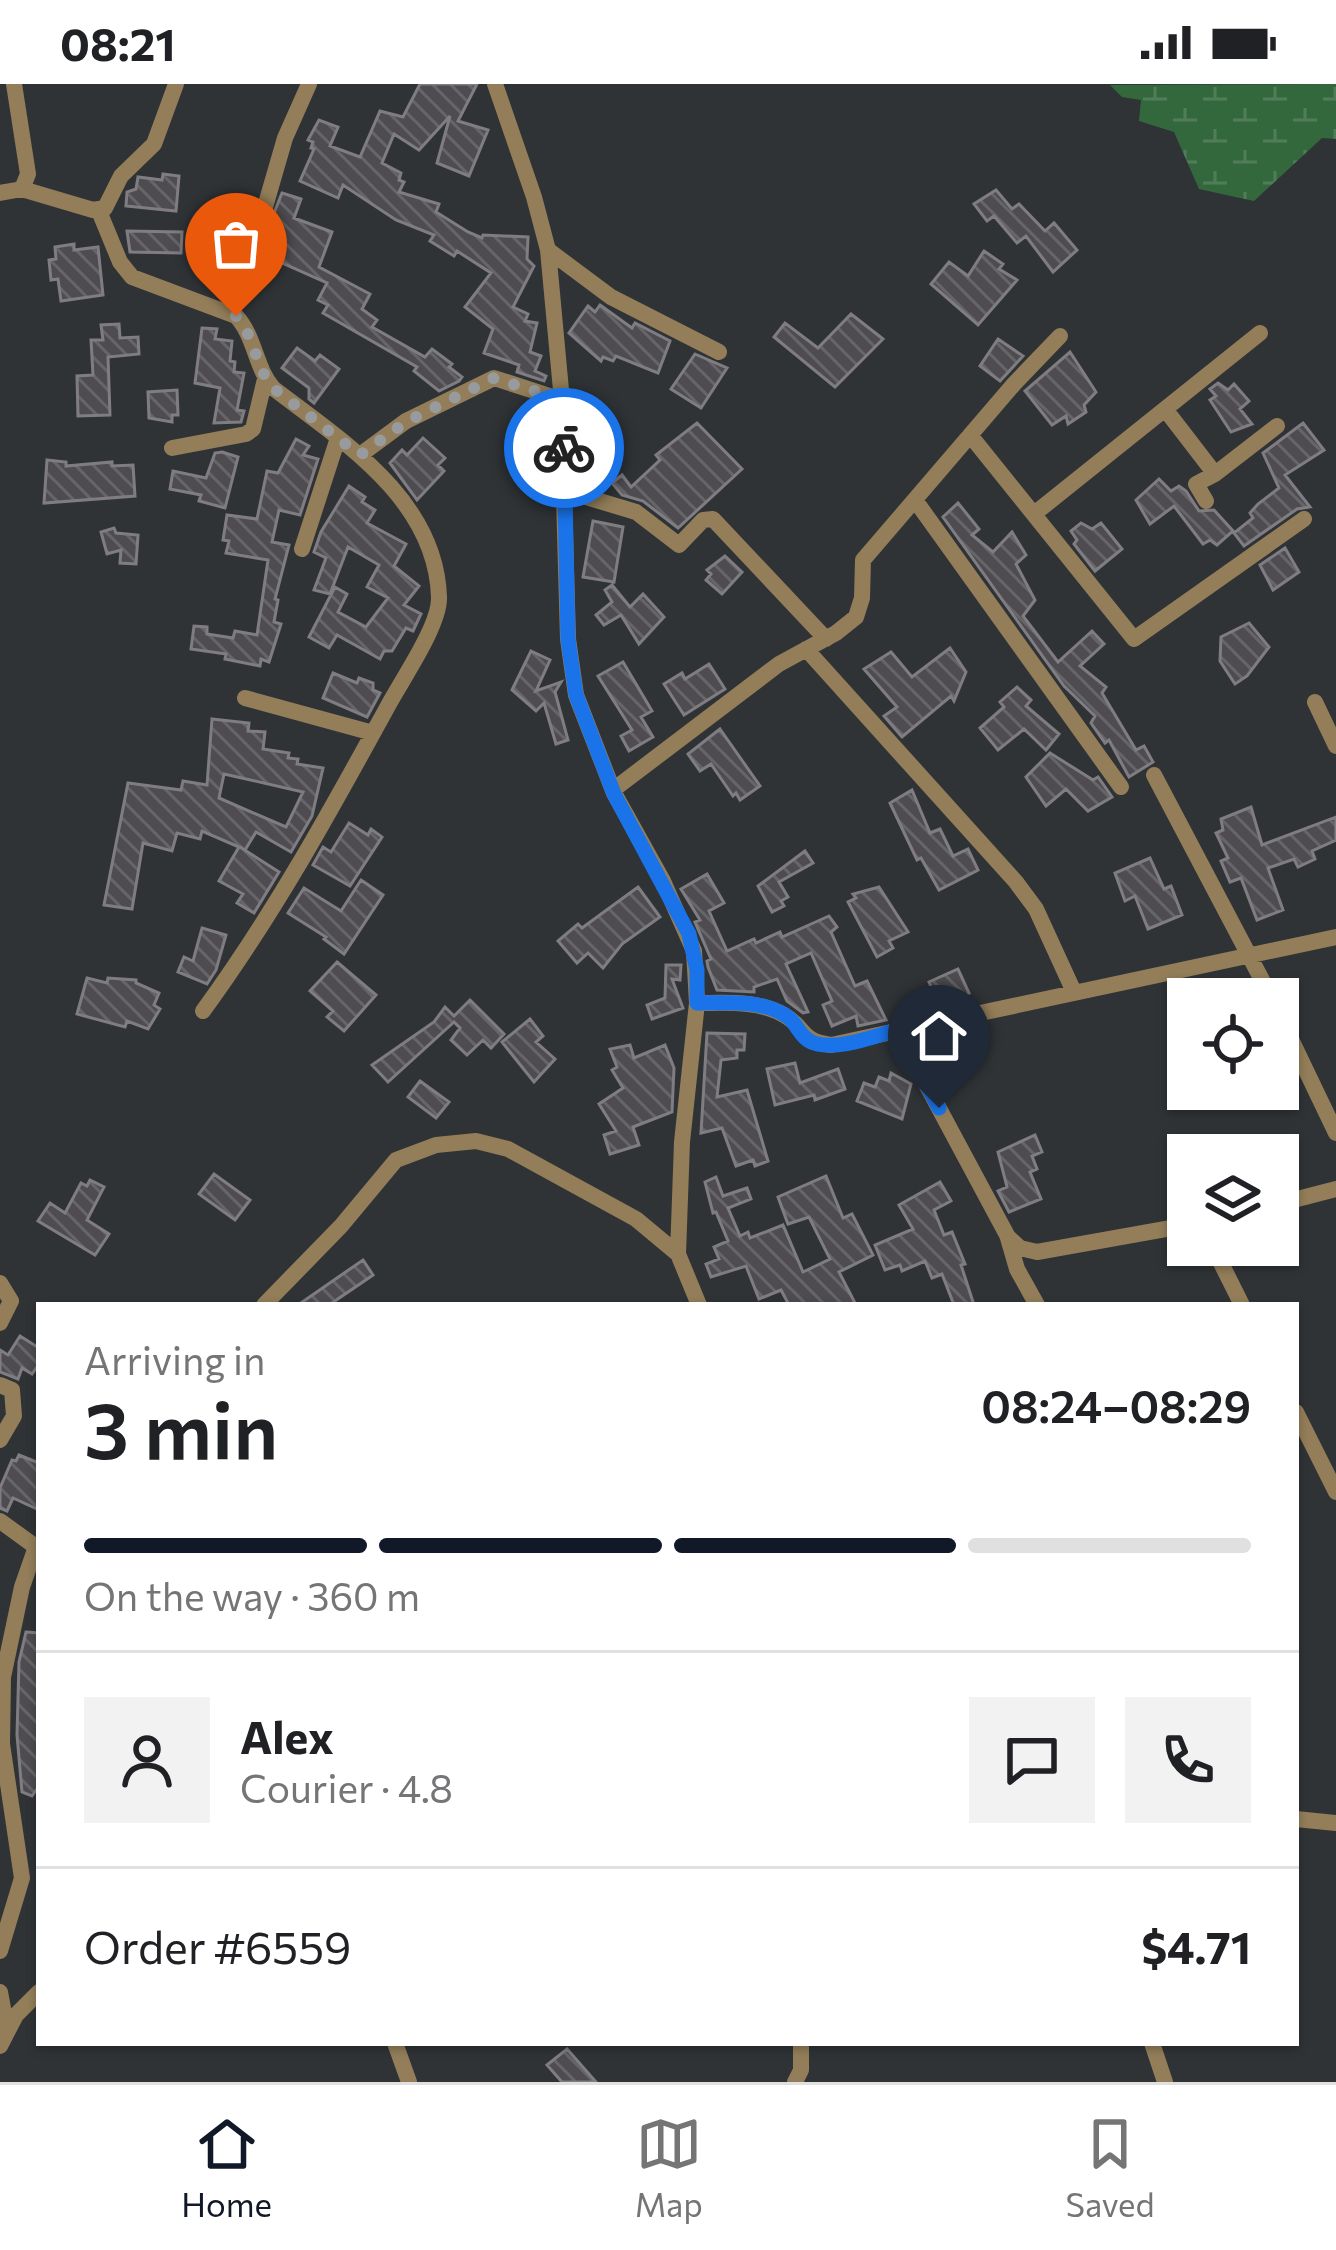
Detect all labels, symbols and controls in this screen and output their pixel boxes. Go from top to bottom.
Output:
text: 08:21 [60,15,176,70]
pin [185,193,287,316]
icon: bag [203,211,269,277]
courier [504,388,624,508]
icon: bike [531,415,597,481]
map controls [1167,978,1299,1266]
button: locate [1167,978,1299,1110]
pin [888,985,990,1108]
icon: home [906,1003,972,1069]
button: layers [1167,1134,1299,1266]
text: Arriving in [84,1335,265,1383]
text: 08:24–08:29 [981,1377,1251,1432]
text: 3 min [84,1380,278,1475]
text: On the way · 360 m [84,1571,420,1619]
button: person [84,1697,210,1823]
button: chat [969,1697,1095,1823]
button: phone [1125,1697,1251,1823]
text: Alex [240,1708,334,1763]
text: Courier · 4.8 [240,1763,453,1811]
text: Order #6559 [84,1918,351,1973]
text: $4.71 [1141,1918,1251,1973]
tab: Home [181,2111,272,2224]
tab: Map [635,2111,703,2224]
tab: Saved [1066,2111,1155,2224]

